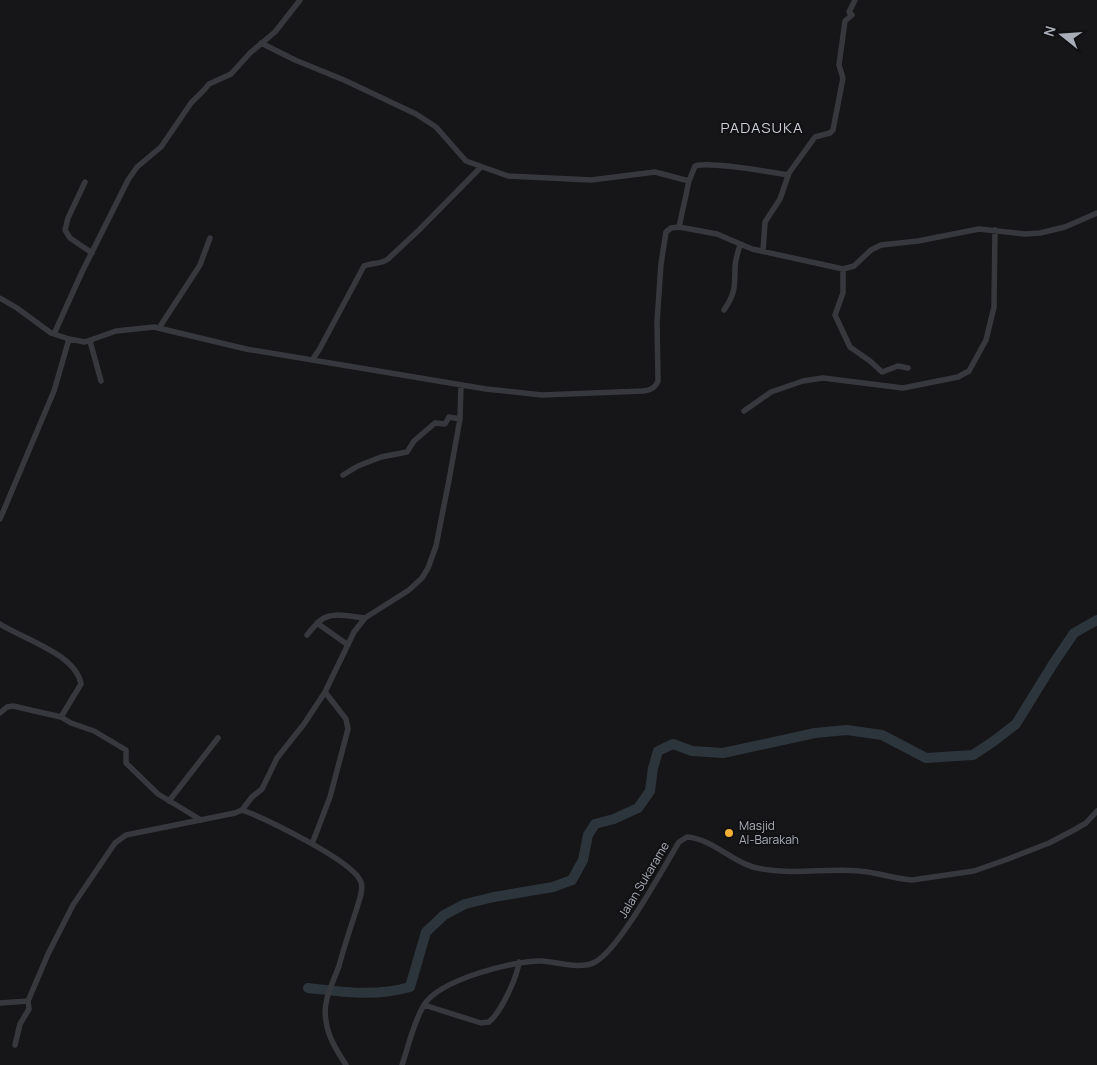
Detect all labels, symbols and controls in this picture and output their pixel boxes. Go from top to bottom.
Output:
north arrow [1037,10,1087,60]
text: N [1039,23,1060,39]
district label: PADASUKA [721,117,803,138]
place label: Masjid Al-Barakah [739,817,799,848]
marker: Masjid Al-Barakah [723,827,735,839]
street label: Jalan Sukarame [614,838,673,921]

